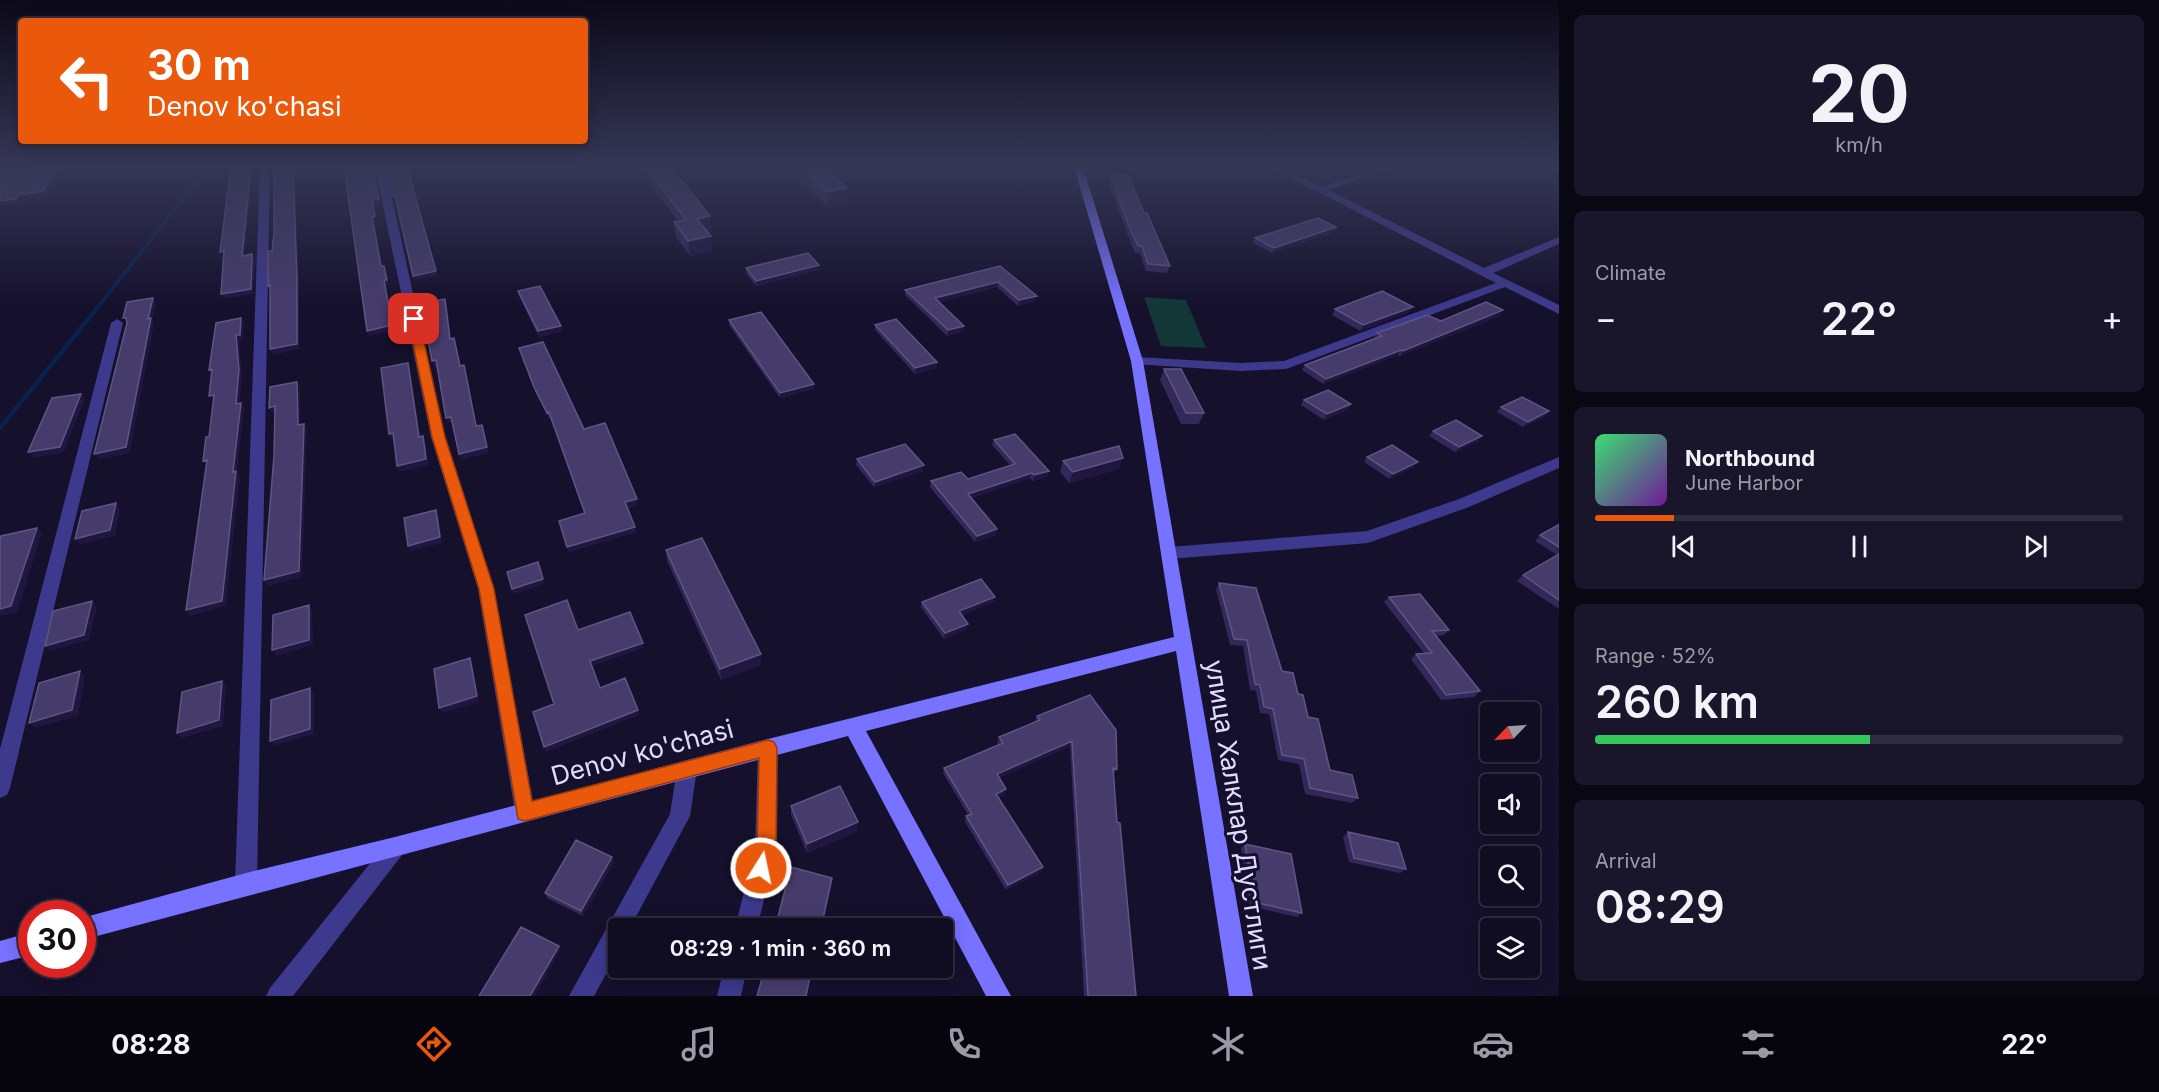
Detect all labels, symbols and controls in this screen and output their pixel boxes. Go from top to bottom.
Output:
text: 30 m [147,39,251,90]
icon: left [48,42,126,120]
text: 20 [1808,46,1910,141]
text: Denov ko'chasi [147,90,342,123]
text: km/h [1835,133,1883,157]
text: Climate [1595,261,1666,285]
text: 22° [1821,291,1897,346]
pin [388,293,439,344]
text: − [1595,298,1617,338]
text: + [2101,298,2123,338]
icon: arrive [397,302,430,335]
text: Northbound [1685,445,1815,471]
text: June Harbor [1685,471,1803,495]
icon: previous [1667,530,1700,563]
icon: pause [1843,530,1876,563]
icon: next [2019,530,2052,563]
text: Range · 52% [1595,644,1716,668]
street label: улица Халклар Дустлиги [1199,658,1279,972]
text: 260 km [1595,674,1759,729]
north arrow [1480,702,1540,762]
map controls [1480,702,1540,978]
street label: Denov ko'chasi [547,713,737,791]
button: sound [1480,774,1540,834]
position arrow [729,836,793,900]
button: search [1480,846,1540,906]
text: Arrival [1595,849,1657,873]
text: 08:29 [1595,879,1725,934]
speed limit sign: 30 [18,900,96,978]
button: layers [1480,918,1540,978]
text: 08:29 · 1 min · 360 m [670,935,891,961]
icon: directions [413,1023,455,1065]
icon: music [678,1023,720,1065]
icon: phone [943,1023,985,1065]
icon: climate [1207,1023,1249,1065]
icon: car [1472,1023,1514,1065]
icon: filters [1737,1023,1779,1065]
text: 08:28 [111,1028,191,1061]
text: 22° [2001,1028,2048,1061]

